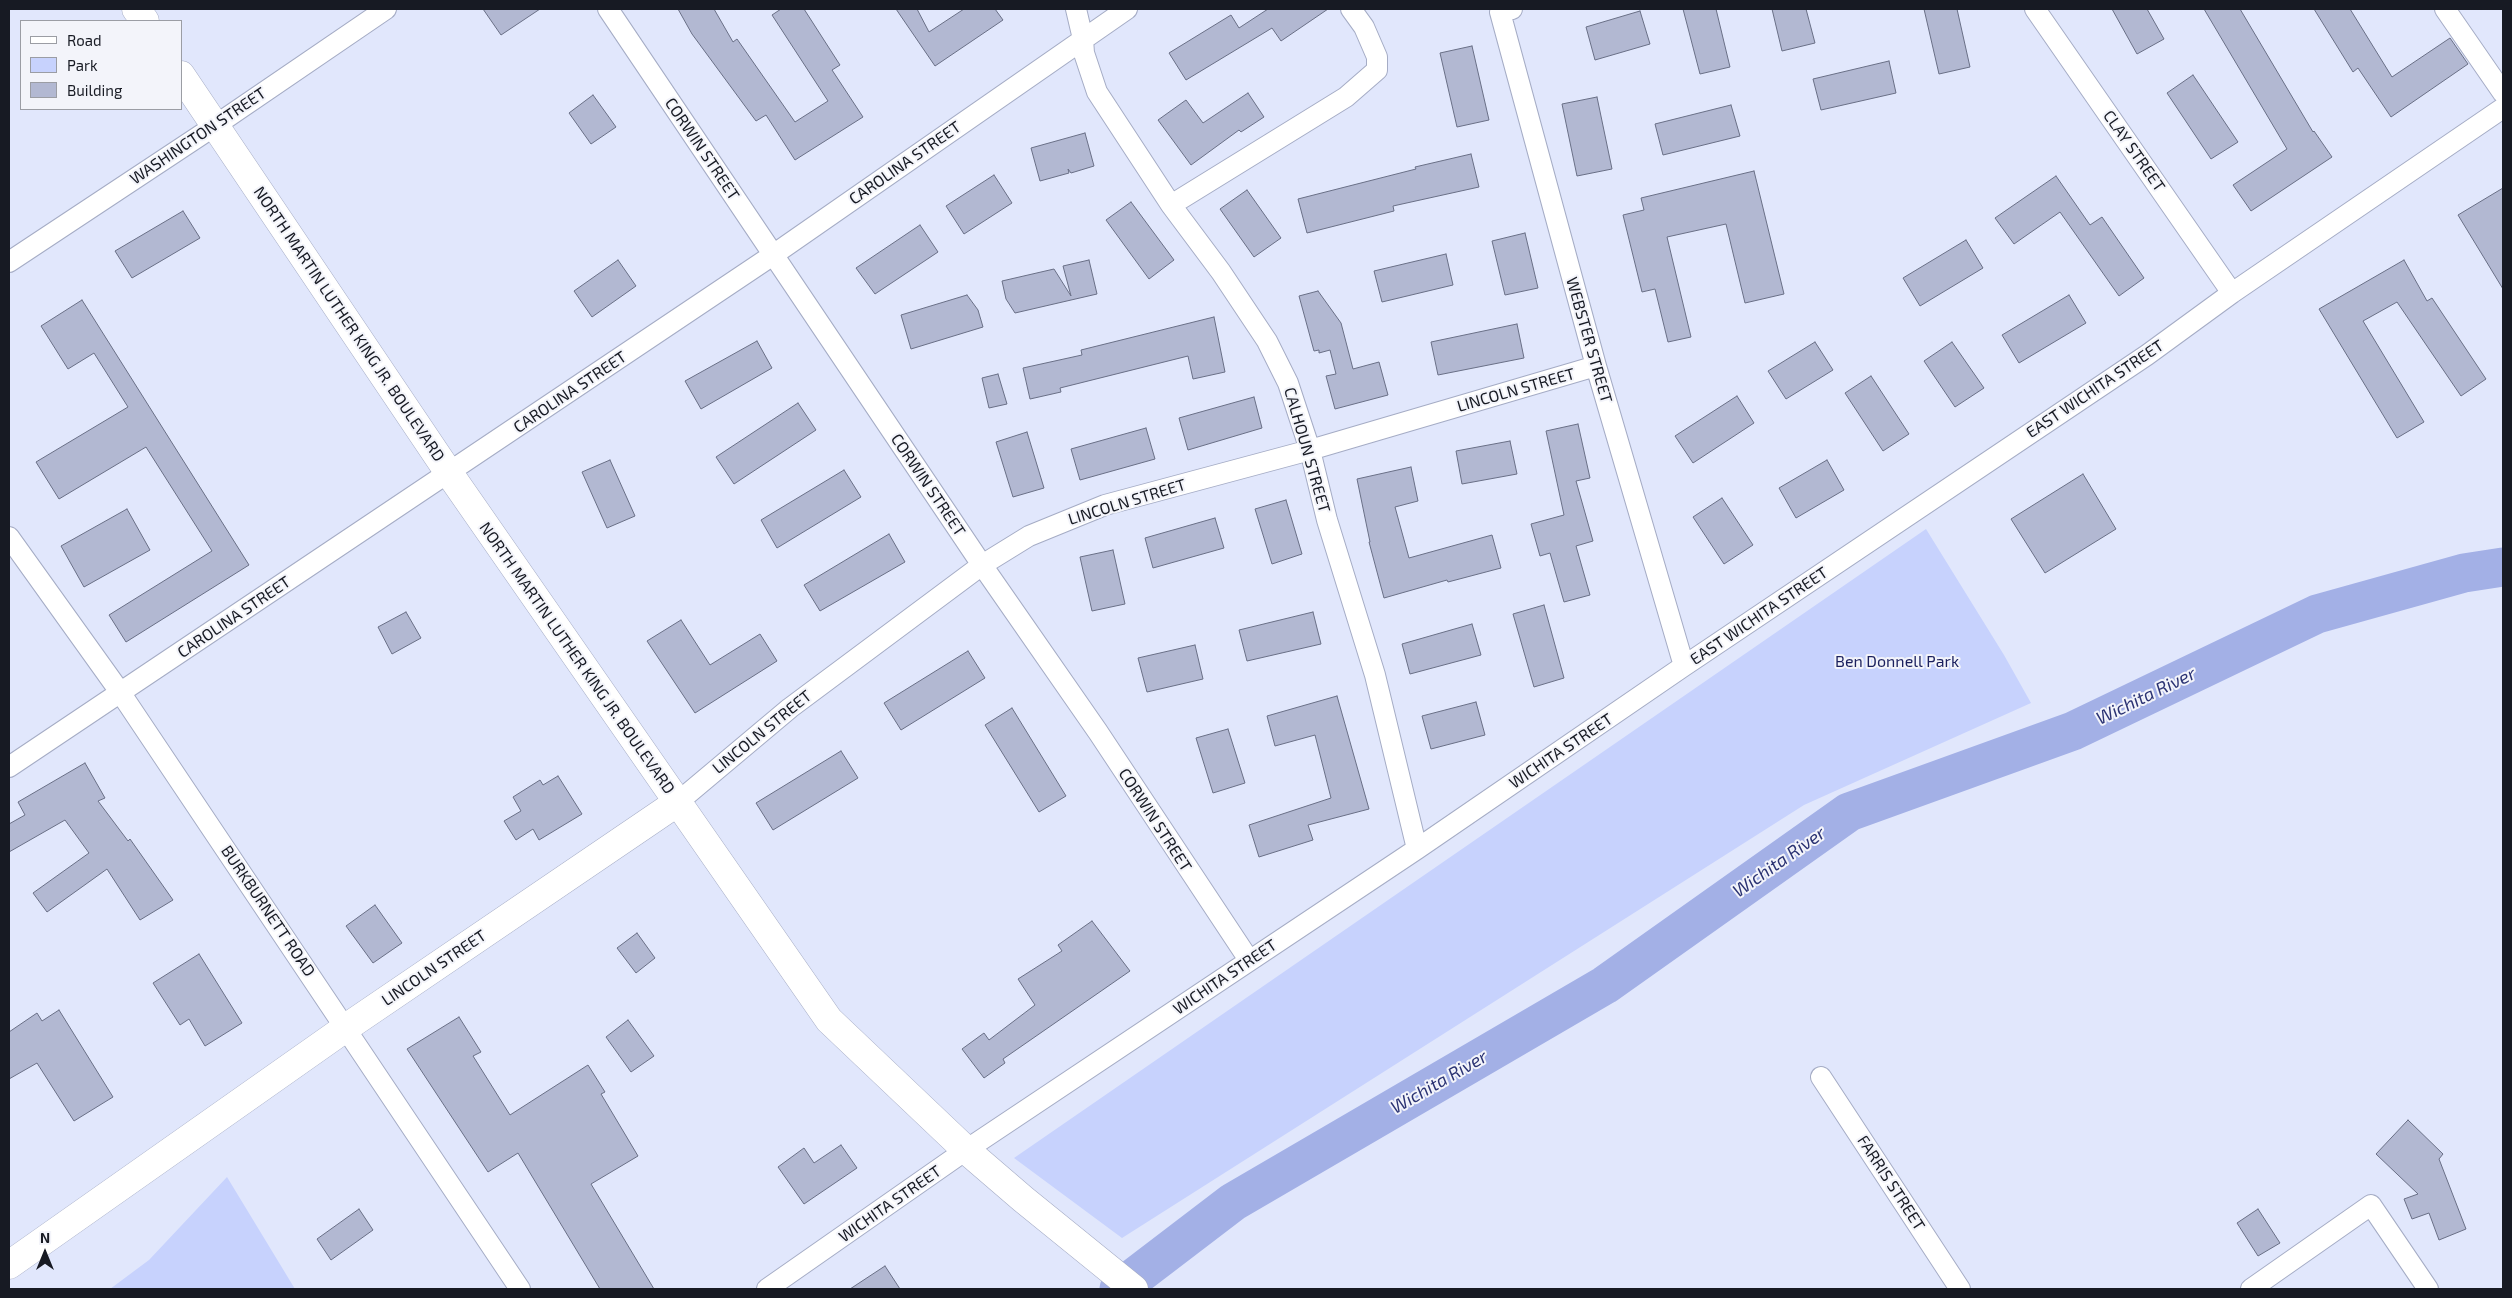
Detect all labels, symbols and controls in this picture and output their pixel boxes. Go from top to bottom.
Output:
legend [20,20,182,110]
text: Road [67,31,102,49]
text: Park [67,56,98,74]
text: Building [67,81,122,99]
street label: WASHINGTON STREET [126,83,270,189]
street label: CORWIN STREET [661,94,743,204]
street label: CLAY STREET [2099,107,2169,195]
street label: CAROLINA STREET [845,117,965,209]
street label: NORTH MARTIN LUTHER KING JR. BOULEVARD [249,183,449,465]
street label: WEBSTER STREET [1562,275,1616,405]
street label: EAST WICHITA STREET [2023,336,2167,442]
street label: CAROLINA STREET [510,347,630,437]
street label: LINCOLN STREET [1455,364,1577,416]
street label: CALHOUN STREET [1280,385,1334,515]
street label: CORWIN STREET [887,430,969,540]
street label: LINCOLN STREET [1066,475,1188,529]
street label: NORTH MARTIN LUTHER KING JR. BOULEVARD [475,518,679,798]
street label: EAST WICHITA STREET [1687,563,1831,669]
street label: CAROLINA STREET [174,572,294,662]
park label: Ben Donnell Park [1835,652,1959,672]
water label: Wichita River [2093,663,2199,729]
street label: LINCOLN STREET [709,686,815,778]
street label: WICHITA STREET [1506,709,1616,793]
street label: CORWIN STREET [1115,765,1195,875]
water label: Wichita River [1729,822,1829,902]
street label: BURKBURNETT ROAD [217,842,319,980]
street label: LINCOLN STREET [378,926,490,1010]
street label: WICHITA STREET [1170,935,1280,1019]
water label: Wichita River [1387,1046,1491,1118]
street label: FARRIS STREET [1853,1132,1929,1234]
street label: WICHITA STREET [835,1162,945,1246]
north arrow [20,1228,70,1278]
text: N [40,1229,50,1246]

